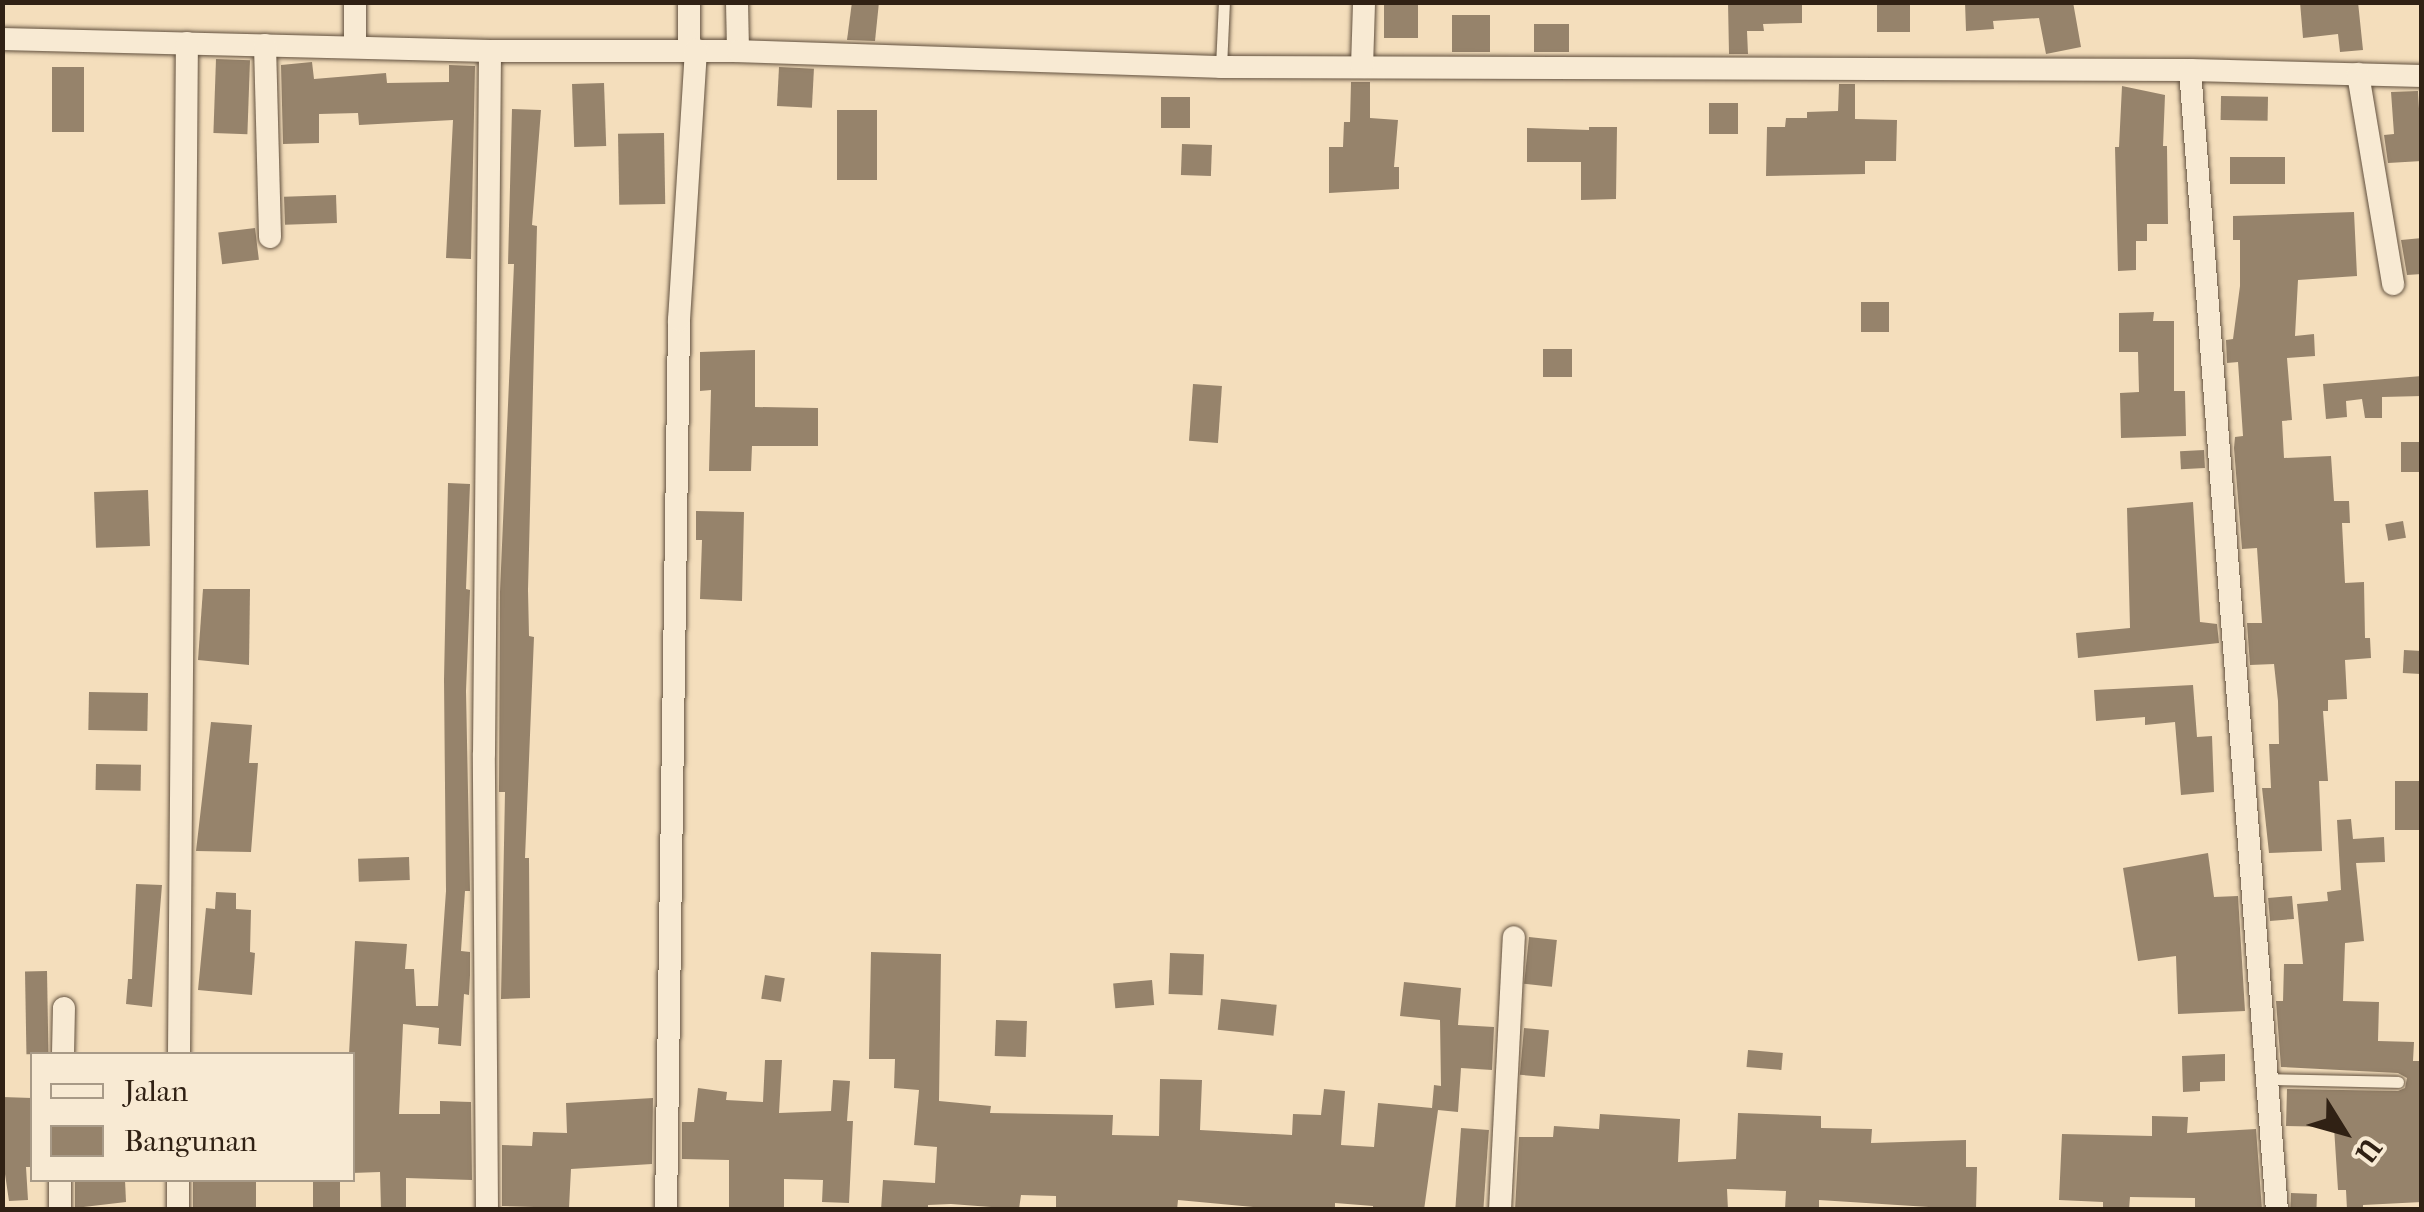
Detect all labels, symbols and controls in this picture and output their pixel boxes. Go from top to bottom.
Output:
legend [30,1052,355,1182]
text: Jalan [124,1074,188,1109]
north arrow [2294,1082,2394,1182]
text: Bangunan [124,1124,257,1159]
text: U [2349,1132,2388,1169]

